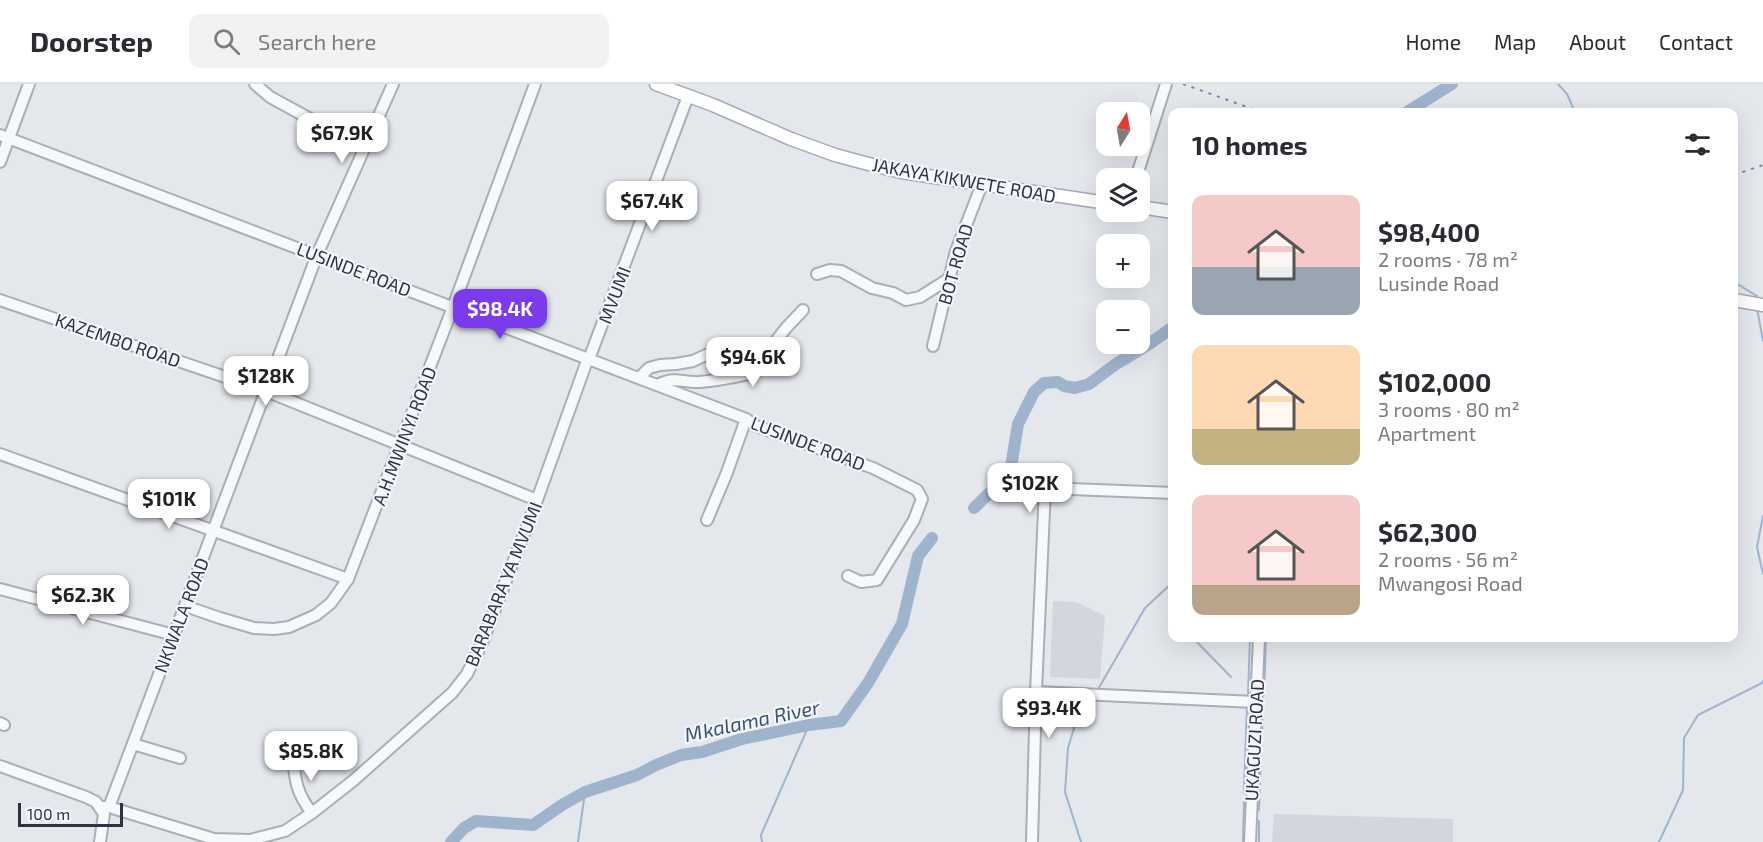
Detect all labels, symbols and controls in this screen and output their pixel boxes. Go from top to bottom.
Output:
search box [189,14,609,68]
text: Doorstep [30,24,153,58]
icon: search [210,25,243,58]
text: Search here [258,28,376,54]
text: Home [1405,29,1461,54]
text: Map [1494,29,1536,54]
text: About [1569,29,1626,54]
text: Contact [1659,29,1733,54]
north arrow [1096,102,1150,156]
map controls [1096,102,1150,354]
pin: $67.9K [293,113,391,164]
text: $67.9K [311,120,373,144]
icon: filters [1681,128,1714,161]
text: 10 homes [1192,129,1308,160]
street label: JAKAYA KIKWETE ROAD [870,153,1058,207]
button: layers [1096,168,1150,222]
pin: $67.4K [603,181,701,232]
text: $67.4K [620,188,684,212]
text: $98,400 [1378,216,1480,247]
icon: home [1240,219,1312,291]
street label: BOT ROAD [933,221,977,307]
button: + [1096,234,1150,288]
street label: LUSINDE ROAD [294,237,414,301]
text: 2 rooms · 78 m² [1378,247,1518,271]
street label: MVUMI [593,263,635,327]
text: Lusinde Road [1378,271,1499,295]
pin: $98.4K [451,289,549,340]
text: $98.4K [467,296,533,320]
button: − [1096,300,1150,354]
street label: KAZEMBO ROAD [52,308,184,372]
pin: $94.6K [704,337,802,388]
text: $94.6K [720,344,786,368]
pin: $128K [224,356,308,407]
text: $128K [238,363,295,387]
street label: A.H.MWINYI ROAD [367,363,441,509]
text: $102,000 [1378,366,1491,397]
icon: home [1240,369,1312,441]
text: 3 rooms · 80 m² [1378,397,1520,421]
street label: LUSINDE ROAD [748,411,868,475]
text: Apartment [1378,421,1476,445]
pin: $102K [988,463,1072,514]
text: $102K [1001,470,1059,494]
pin: $101K [127,479,211,530]
text: $101K [142,486,196,510]
street label: BARABARA YA MVUMI [460,498,546,670]
text: $62,300 [1378,516,1477,547]
icon: home [1240,519,1312,591]
text: 2 rooms · 56 m² [1378,547,1518,571]
street label: NKWALA ROAD [149,554,213,676]
text: Mwangosi Road [1378,571,1523,595]
pin: $62.3K [34,575,132,626]
text: $62.3K [51,582,115,606]
street label: UKAGUZI ROAD [1240,678,1268,802]
pin: $93.4K [1000,688,1098,739]
water label: Mkalama River [682,694,823,746]
text: $93.4K [1017,695,1081,719]
pin: $85.8K [262,731,360,782]
text: $85.8K [278,738,344,762]
scale bar [18,800,123,828]
text: 100 m [27,804,70,823]

